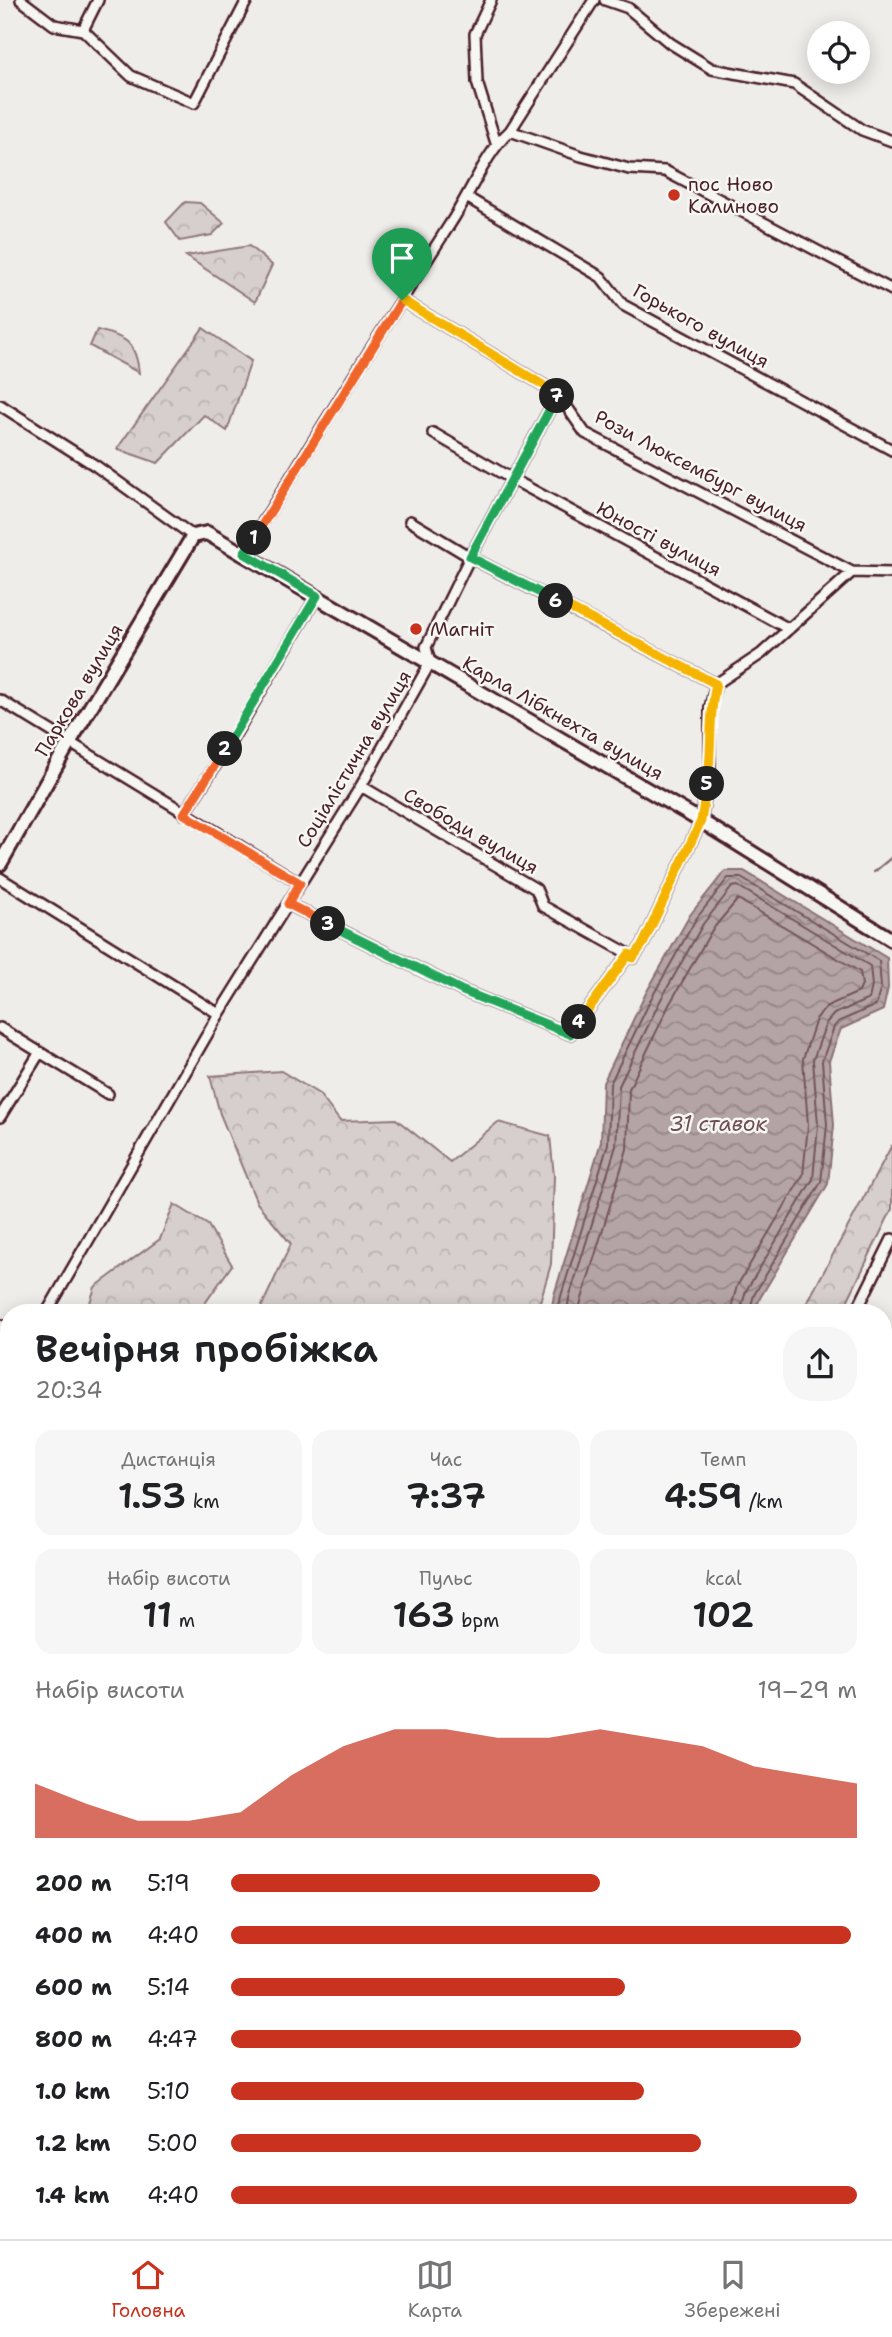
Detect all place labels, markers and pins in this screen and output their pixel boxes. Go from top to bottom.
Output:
place label: пос Ново Калиново [688,172,779,219]
marker: пос Ново Калиново [666,187,682,203]
pin [372,228,432,300]
pin: 7 [540,378,574,414]
pin: 1 [236,520,272,556]
pin: 6 [538,584,574,618]
place label: Магніт [430,617,494,642]
marker: Магніт [408,621,424,637]
pin: 2 [208,732,243,766]
pin: 5 [690,766,724,802]
pin: 3 [310,906,346,942]
pin: 4 [562,1004,596,1040]

